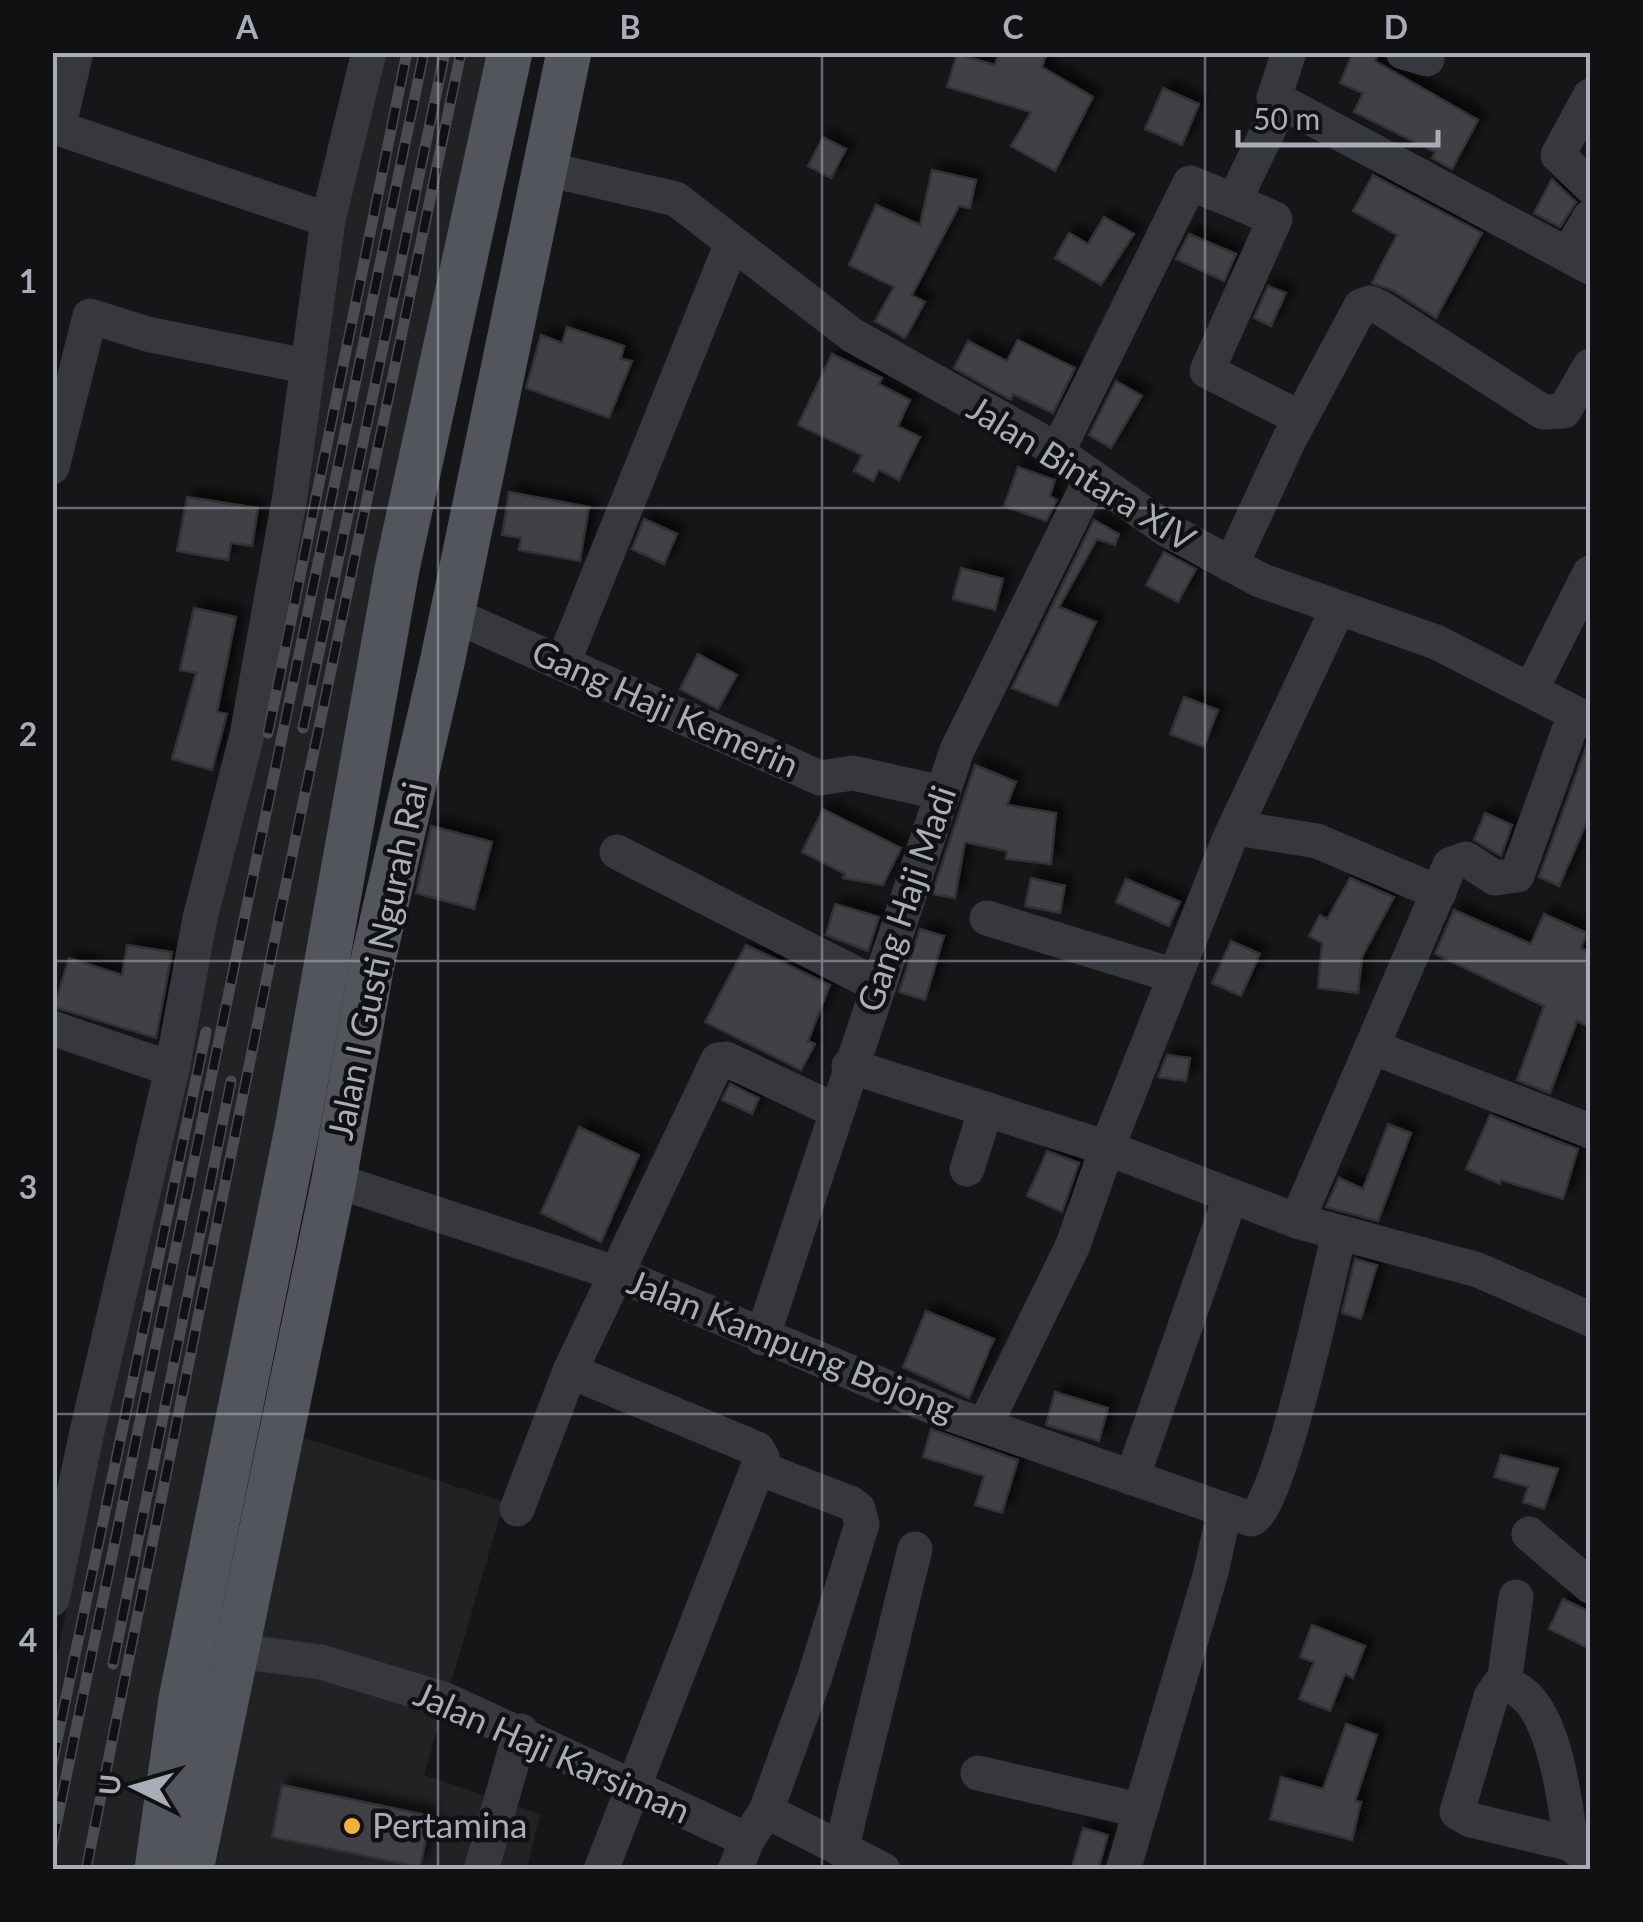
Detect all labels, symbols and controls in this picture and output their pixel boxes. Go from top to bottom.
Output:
text: A [235,7,259,46]
text: B [619,7,641,46]
text: C [1002,7,1024,46]
text: D [1384,7,1408,46]
scale bar [1238,85,1438,147]
text: 50 m [1253,100,1320,136]
text: 1 [19,261,37,300]
street label: Jalan Bintara XIV [960,385,1204,559]
street label: Gang Haji Kemerin [526,630,806,785]
text: 2 [19,714,37,753]
street label: Jalan I Gusti Ngurah Rai [318,778,434,1143]
street label: Gang Haji Madi [847,780,963,1017]
text: 3 [19,1167,37,1206]
street label: Jalan Kampung Bojong [622,1259,961,1429]
text: 4 [19,1620,37,1659]
street label: Jalan Haji Karsiman [408,1672,697,1831]
north arrow [85,1737,185,1837]
text: U [91,1773,127,1797]
place label: Pertamina [372,1803,527,1845]
marker: Pertamina [341,1815,363,1837]

